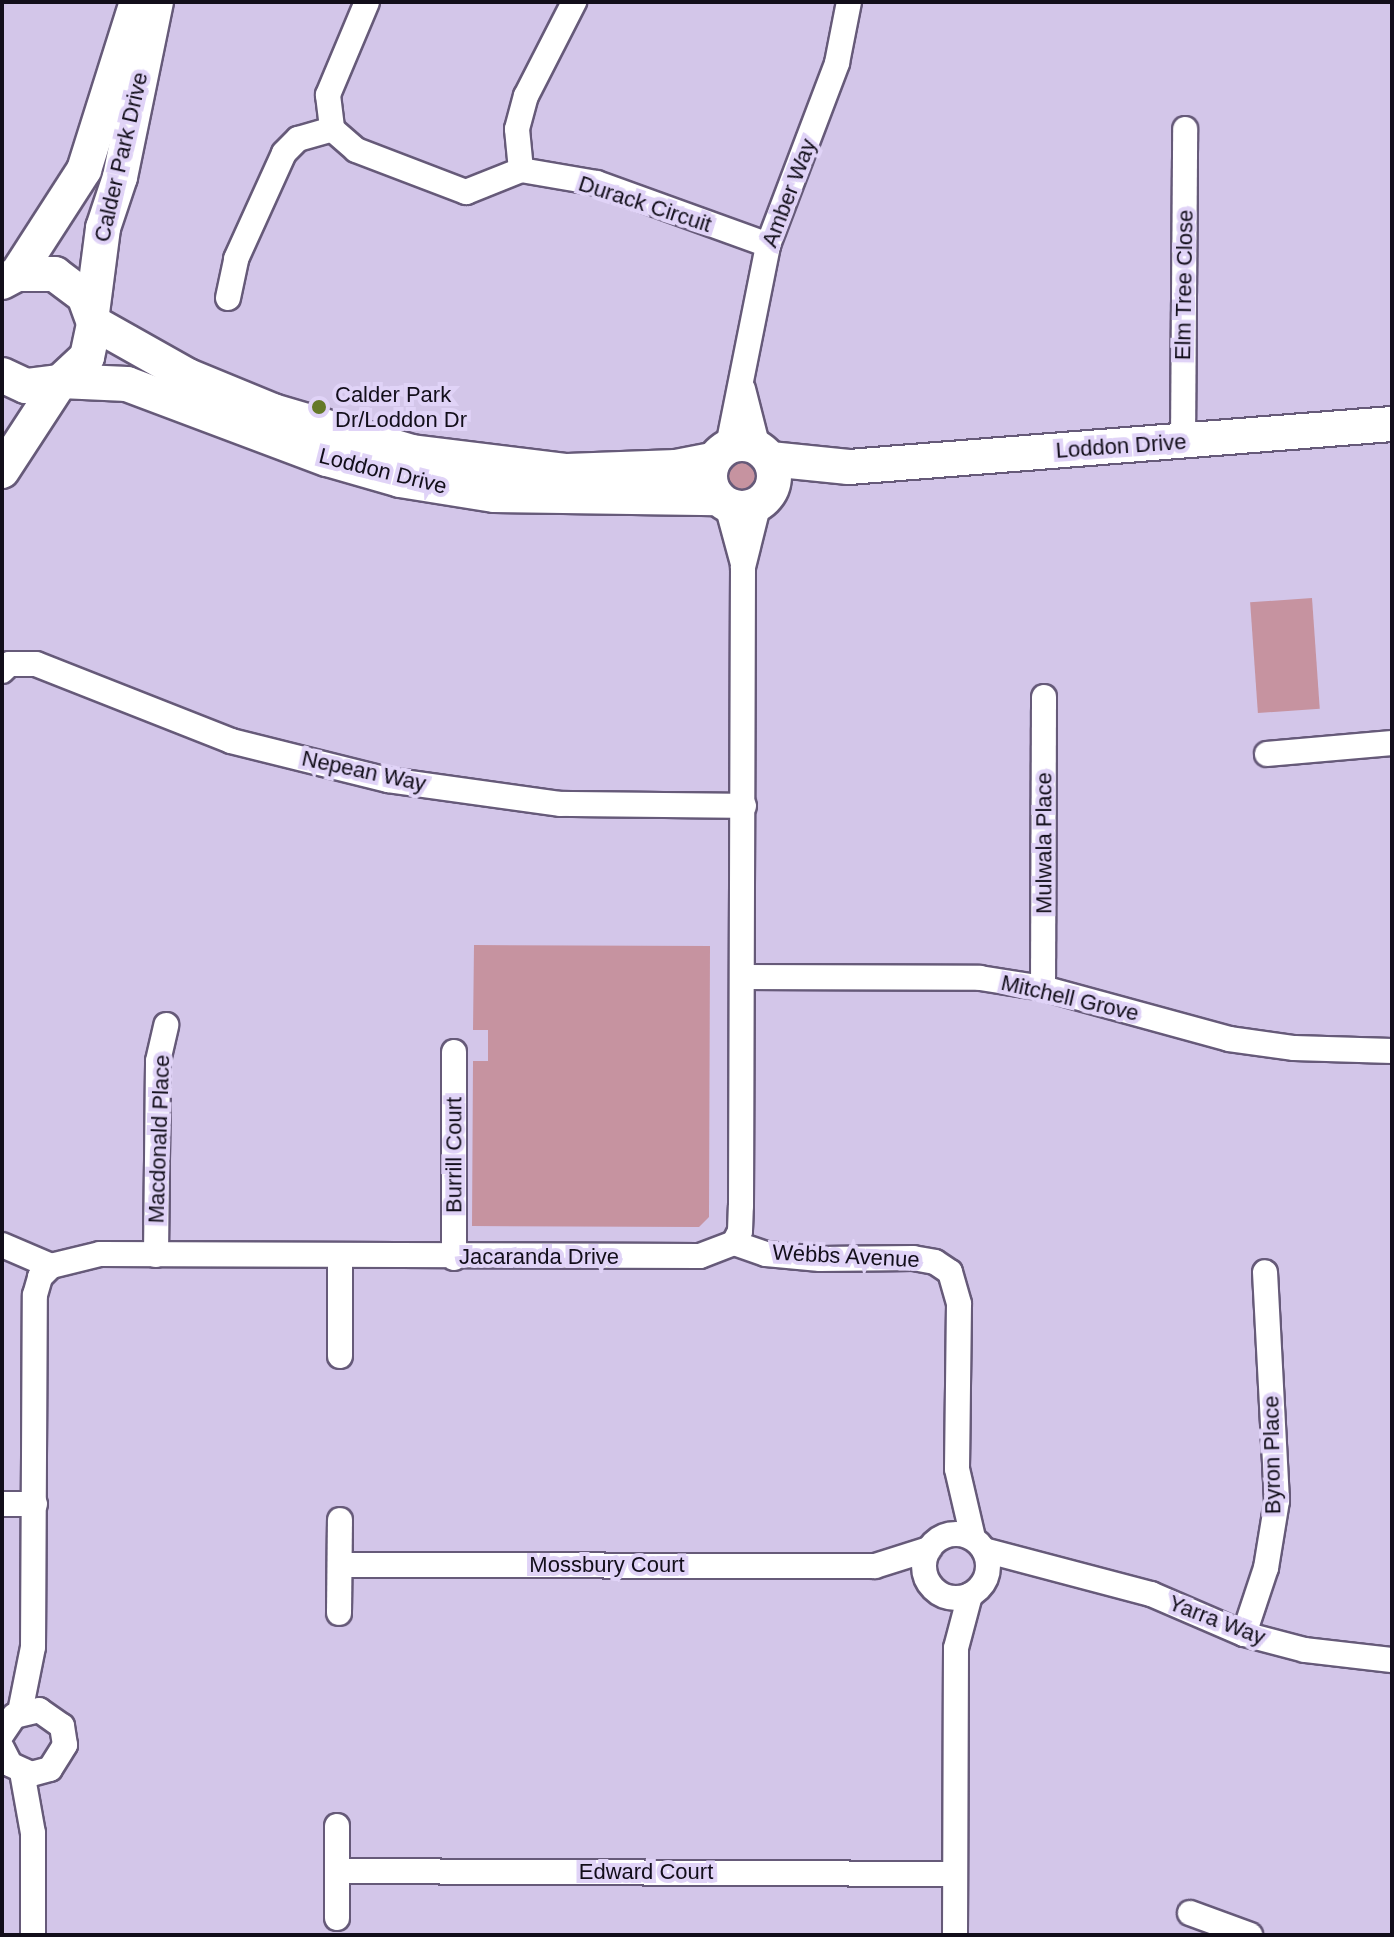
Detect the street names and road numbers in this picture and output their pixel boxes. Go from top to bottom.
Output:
street label: Calder Park Drive [89,69,153,245]
street label: Amber Way [756,135,822,251]
street label: Durack Circuit [575,170,715,238]
street label: Elm Tree Close [1169,209,1199,361]
street label: Loddon Drive [1055,428,1187,464]
street label: Loddon Drive [316,442,450,500]
street label: Nepean Way [299,745,429,797]
street label: Mulwala Place [1031,772,1057,914]
street label: Mitchell Grove [999,969,1141,1027]
street label: Macdonald Place [143,1054,175,1224]
street label: Burrill Court [441,1097,467,1213]
street label: Webbs Avenue [771,1239,921,1273]
street label: Jacaranda Drive [459,1244,619,1270]
street label: Byron Place [1258,1395,1286,1515]
street label: Mossbury Court [529,1552,685,1578]
street label: Yarra Way [1165,1589,1269,1651]
street label: Edward Court [579,1859,713,1885]

